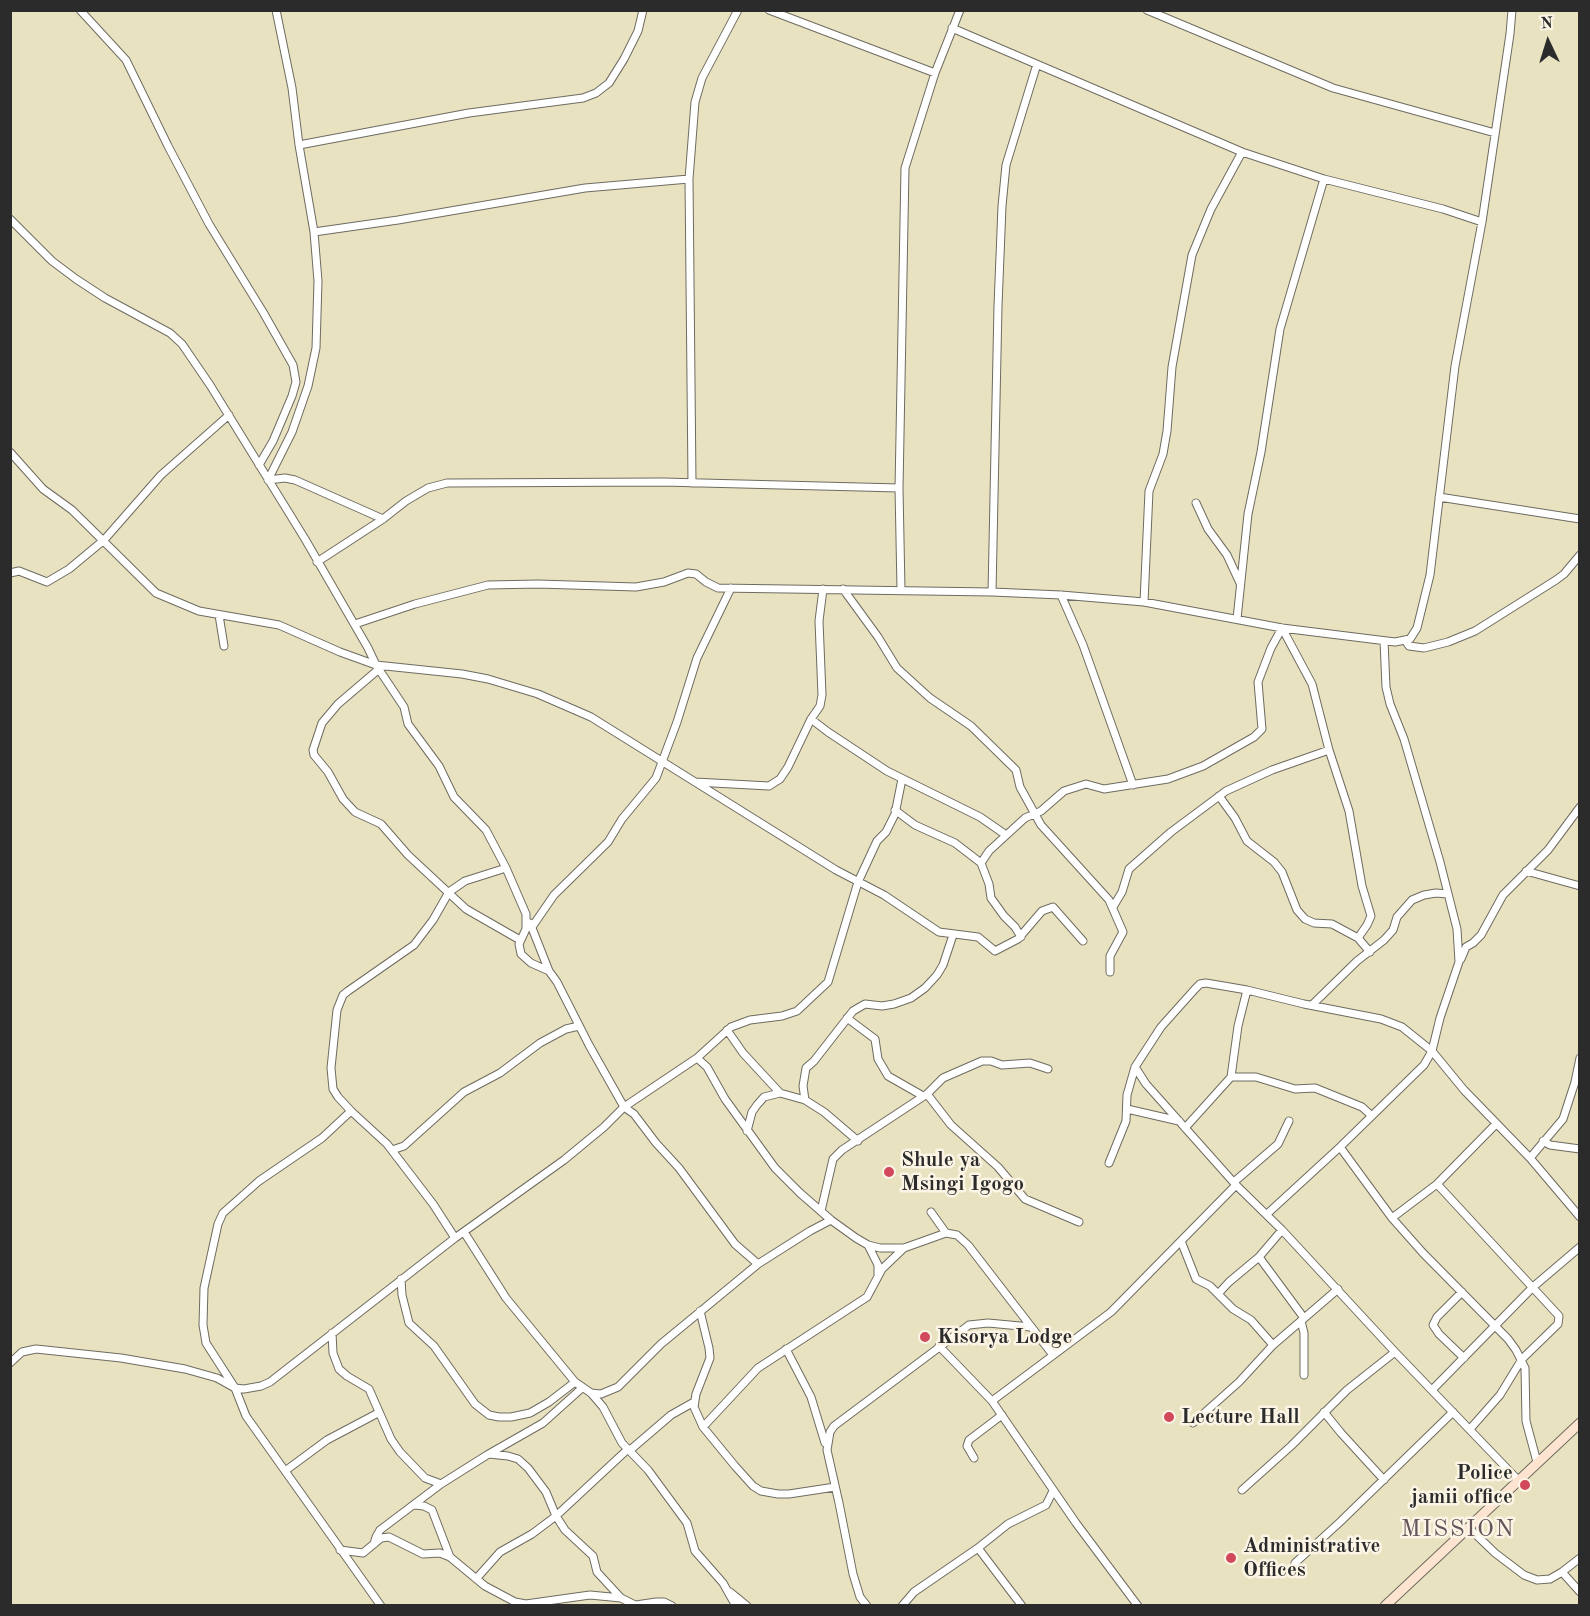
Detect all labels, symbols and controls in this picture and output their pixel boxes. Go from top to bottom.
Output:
north arrow [1518,12,1578,72]
text: N [1540,16,1553,32]
place label: Shule ya Msingi Igogo [901,1147,1024,1197]
marker: Shule ya Msingi Igogo [882,1165,896,1179]
place label: Kisorya Lodge [937,1324,1072,1350]
marker: Kisorya Lodge [918,1330,932,1344]
place label: Lecture Hall [1181,1404,1300,1430]
marker: Lecture Hall [1162,1410,1176,1424]
place label: Police jamii office [1411,1460,1513,1510]
marker: Police jamii office [1518,1478,1532,1492]
district label: MISSION [1401,1516,1515,1544]
place label: Administrative Offices [1243,1533,1380,1583]
marker: Administrative Offices [1224,1551,1238,1565]

